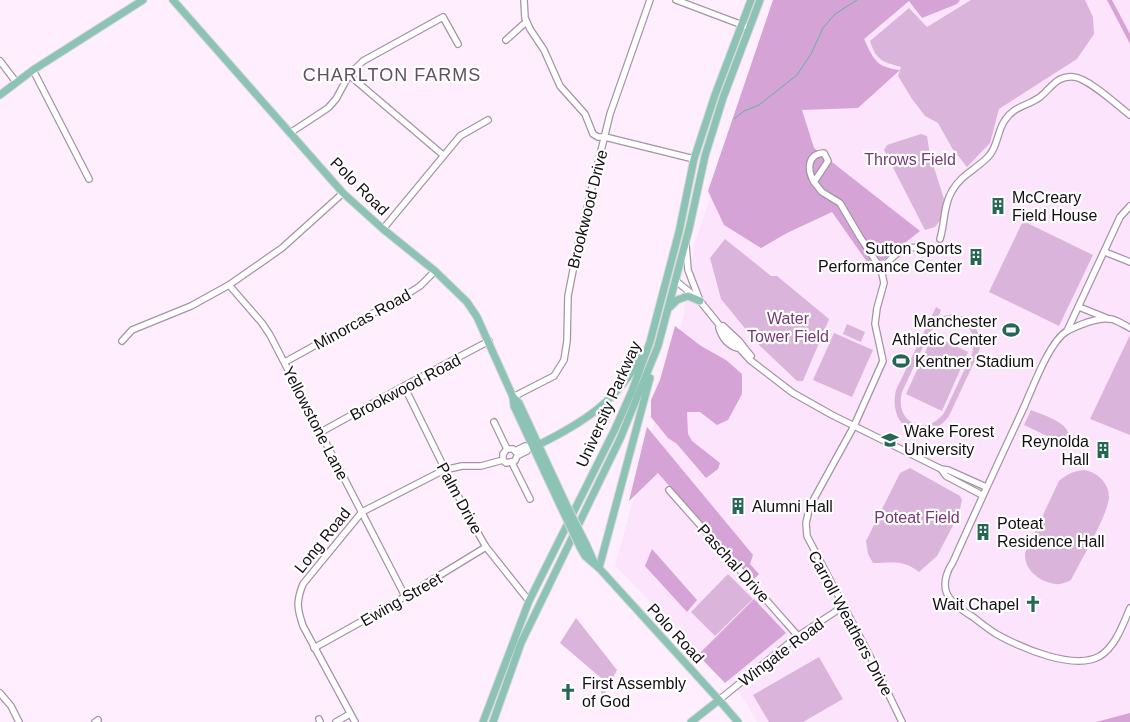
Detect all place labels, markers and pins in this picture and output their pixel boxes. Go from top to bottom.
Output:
place label: McCreary Field House [1012,189,1097,224]
building icon: McCreary Field House [988,196,1008,216]
place label: Sutton Sports Performance Center [818,240,963,275]
building icon: Sutton Sports Performance Center [966,247,986,267]
place label: Manchester Athletic Center [892,313,998,348]
sports icon: Manchester Athletic Center [1001,320,1021,340]
sports icon: Kentner Stadium [891,351,911,371]
place label: Kentner Stadium [915,353,1034,370]
place label: Wake Forest University [904,423,995,458]
school or university icon: Wake Forest University [880,430,900,450]
place label: Reynolda Hall [1021,433,1089,468]
building icon: Reynolda Hall [1093,440,1113,460]
building icon: Alumni Hall [728,496,748,516]
place label: Alumni Hall [752,498,833,515]
place label: Poteat Residence Hall [997,515,1105,550]
building icon: Poteat Residence Hall [973,522,993,542]
church icon: Wait Chapel [1023,594,1043,614]
place label: Wait Chapel [932,596,1019,613]
place label: First Assembly of God [582,675,686,710]
church icon: First Assembly of God [558,682,578,702]

